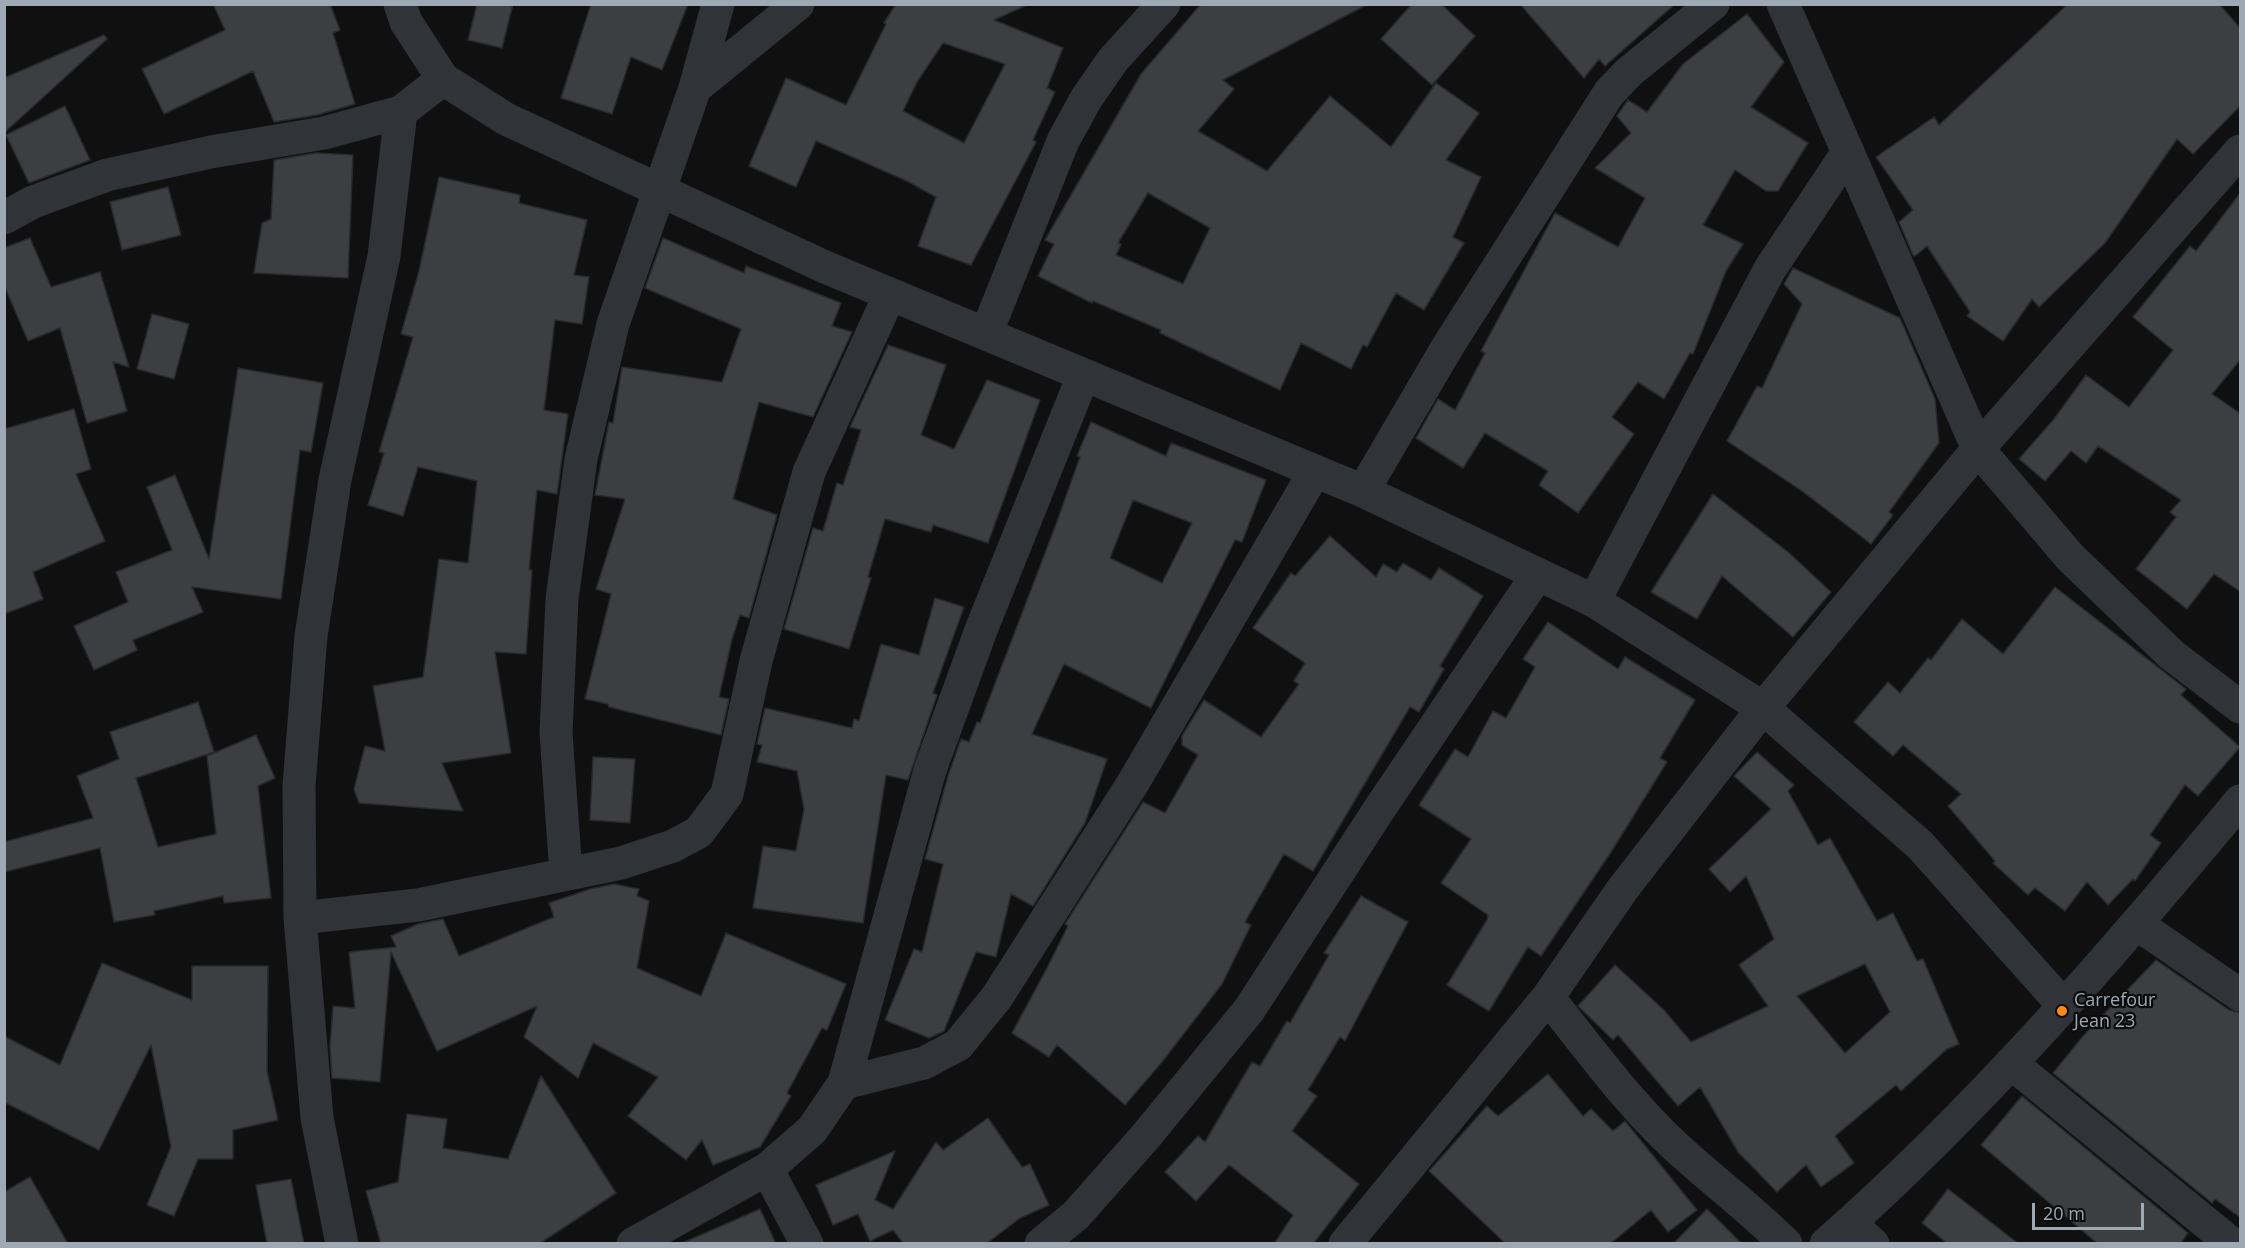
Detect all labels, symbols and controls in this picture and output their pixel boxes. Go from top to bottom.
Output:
place label: Carrefour Jean 23 [2074,990,2155,1032]
marker: Carrefour Jean 23 [2055,1004,2069,1018]
scale bar [2035,1191,2148,1229]
text: 20 m [2043,1201,2085,1225]

